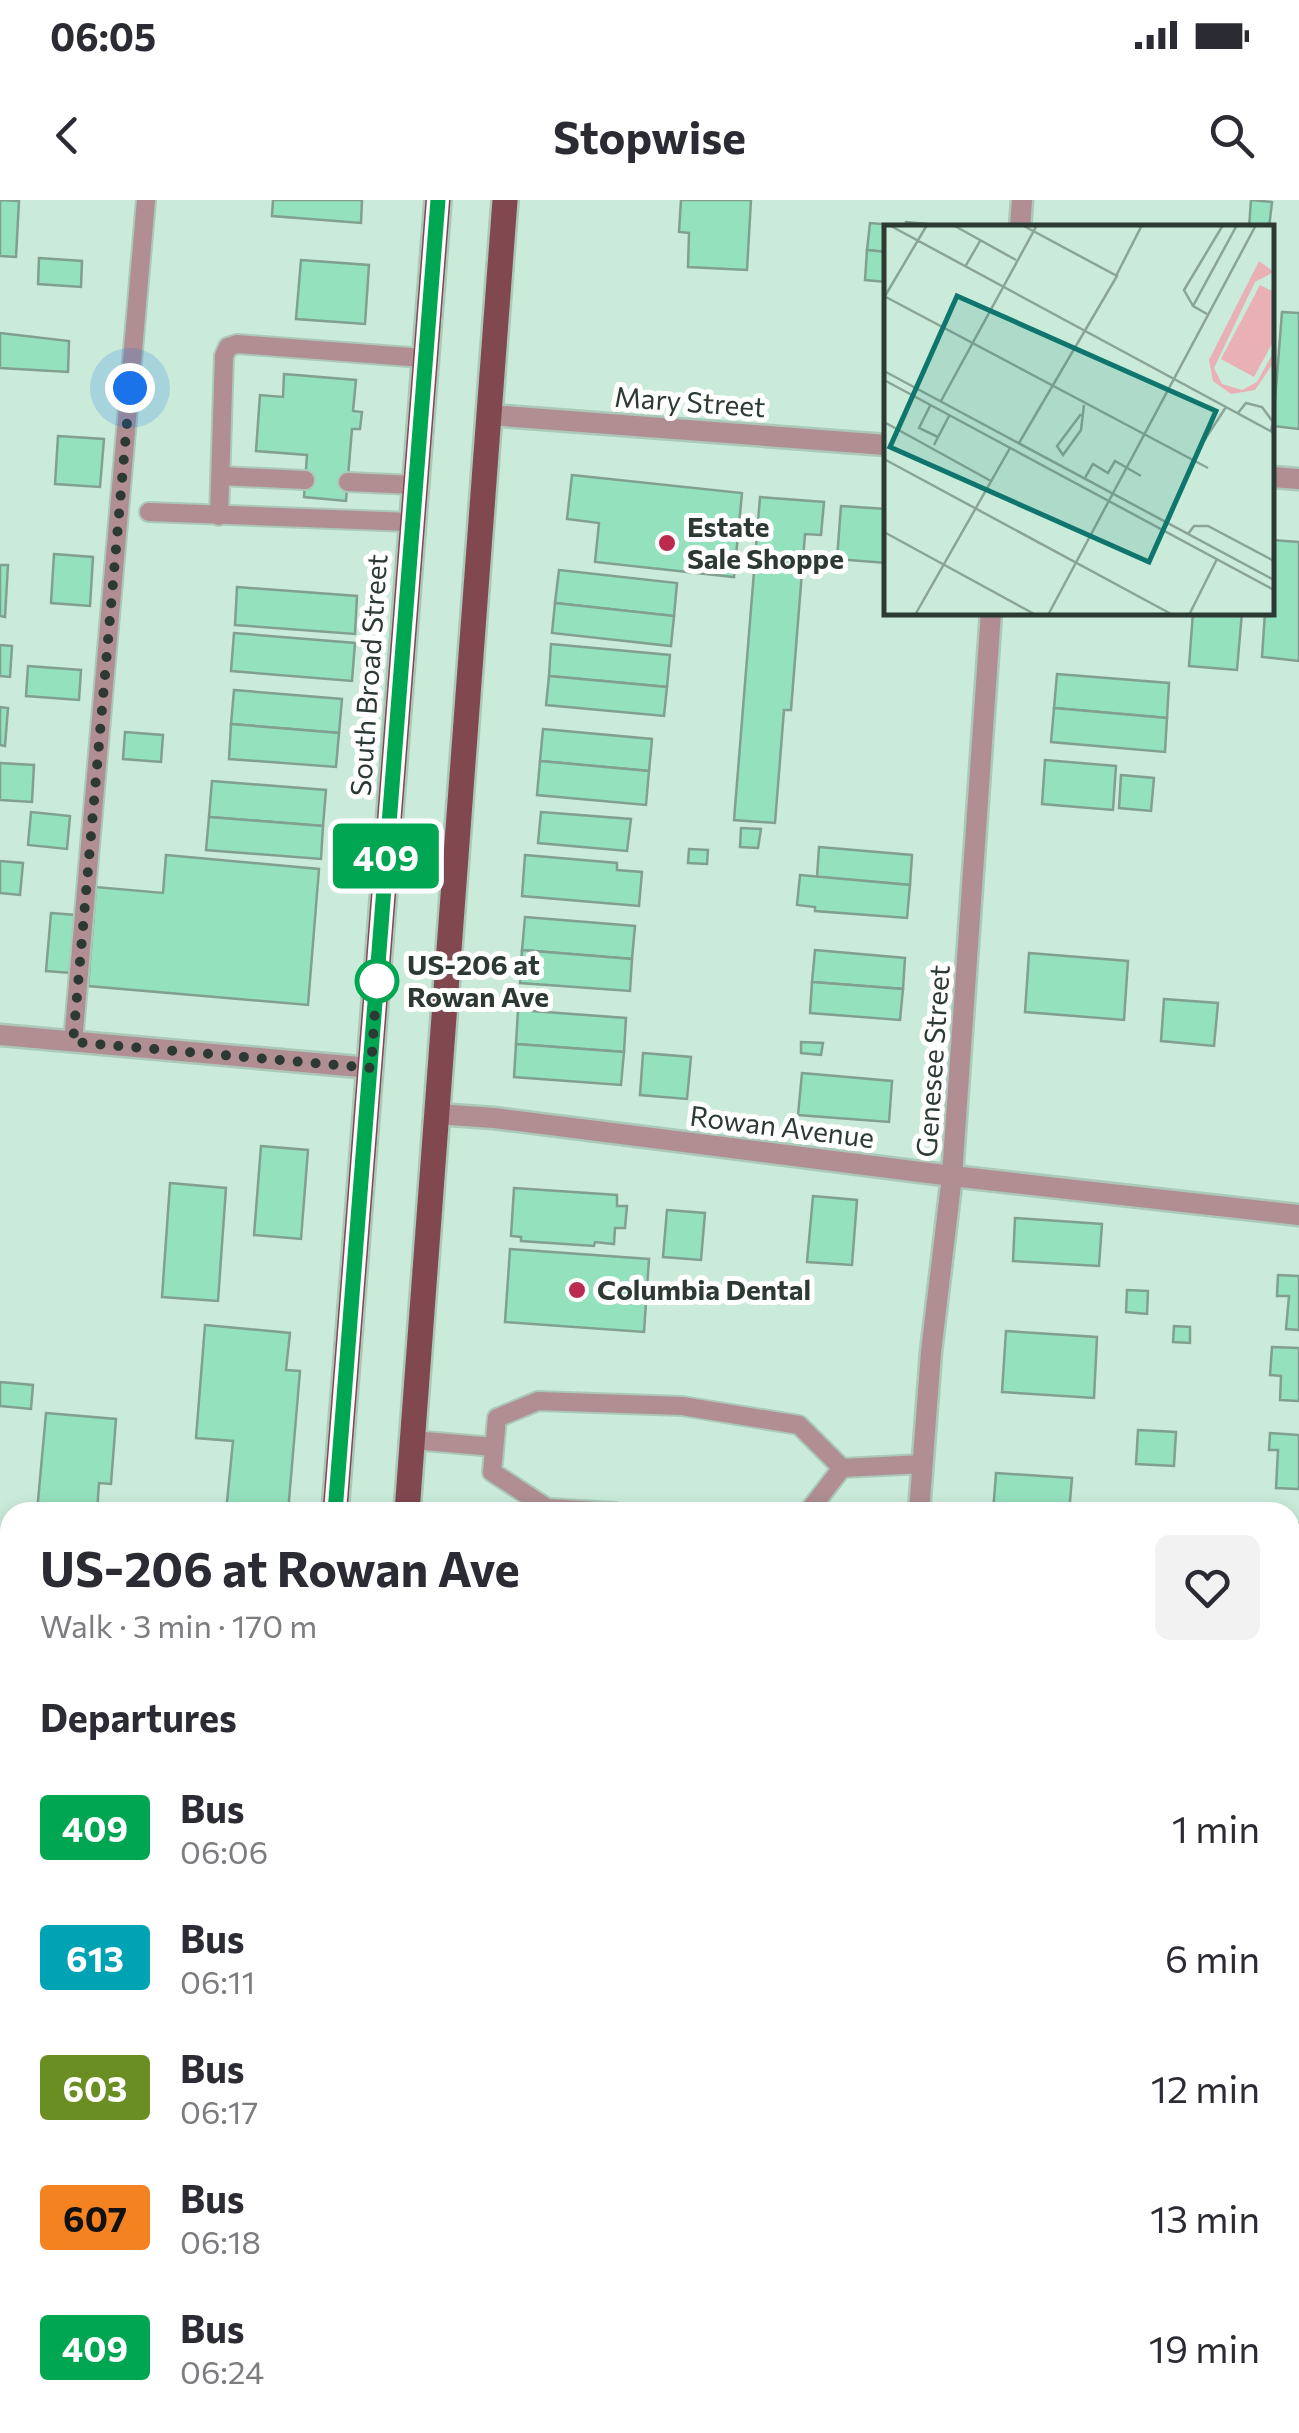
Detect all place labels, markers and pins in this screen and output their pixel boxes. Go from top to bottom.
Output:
place label: Estate Sale Shoppe [687,509,844,575]
marker: Estate Sale Shoppe [656,532,678,554]
place label: US-206 at Rowan Ave [407,947,549,1013]
marker: US-206 at Rowan Ave [356,960,398,1002]
place label: Columbia Dental [597,1272,811,1306]
marker: Columbia Dental [566,1279,588,1301]

